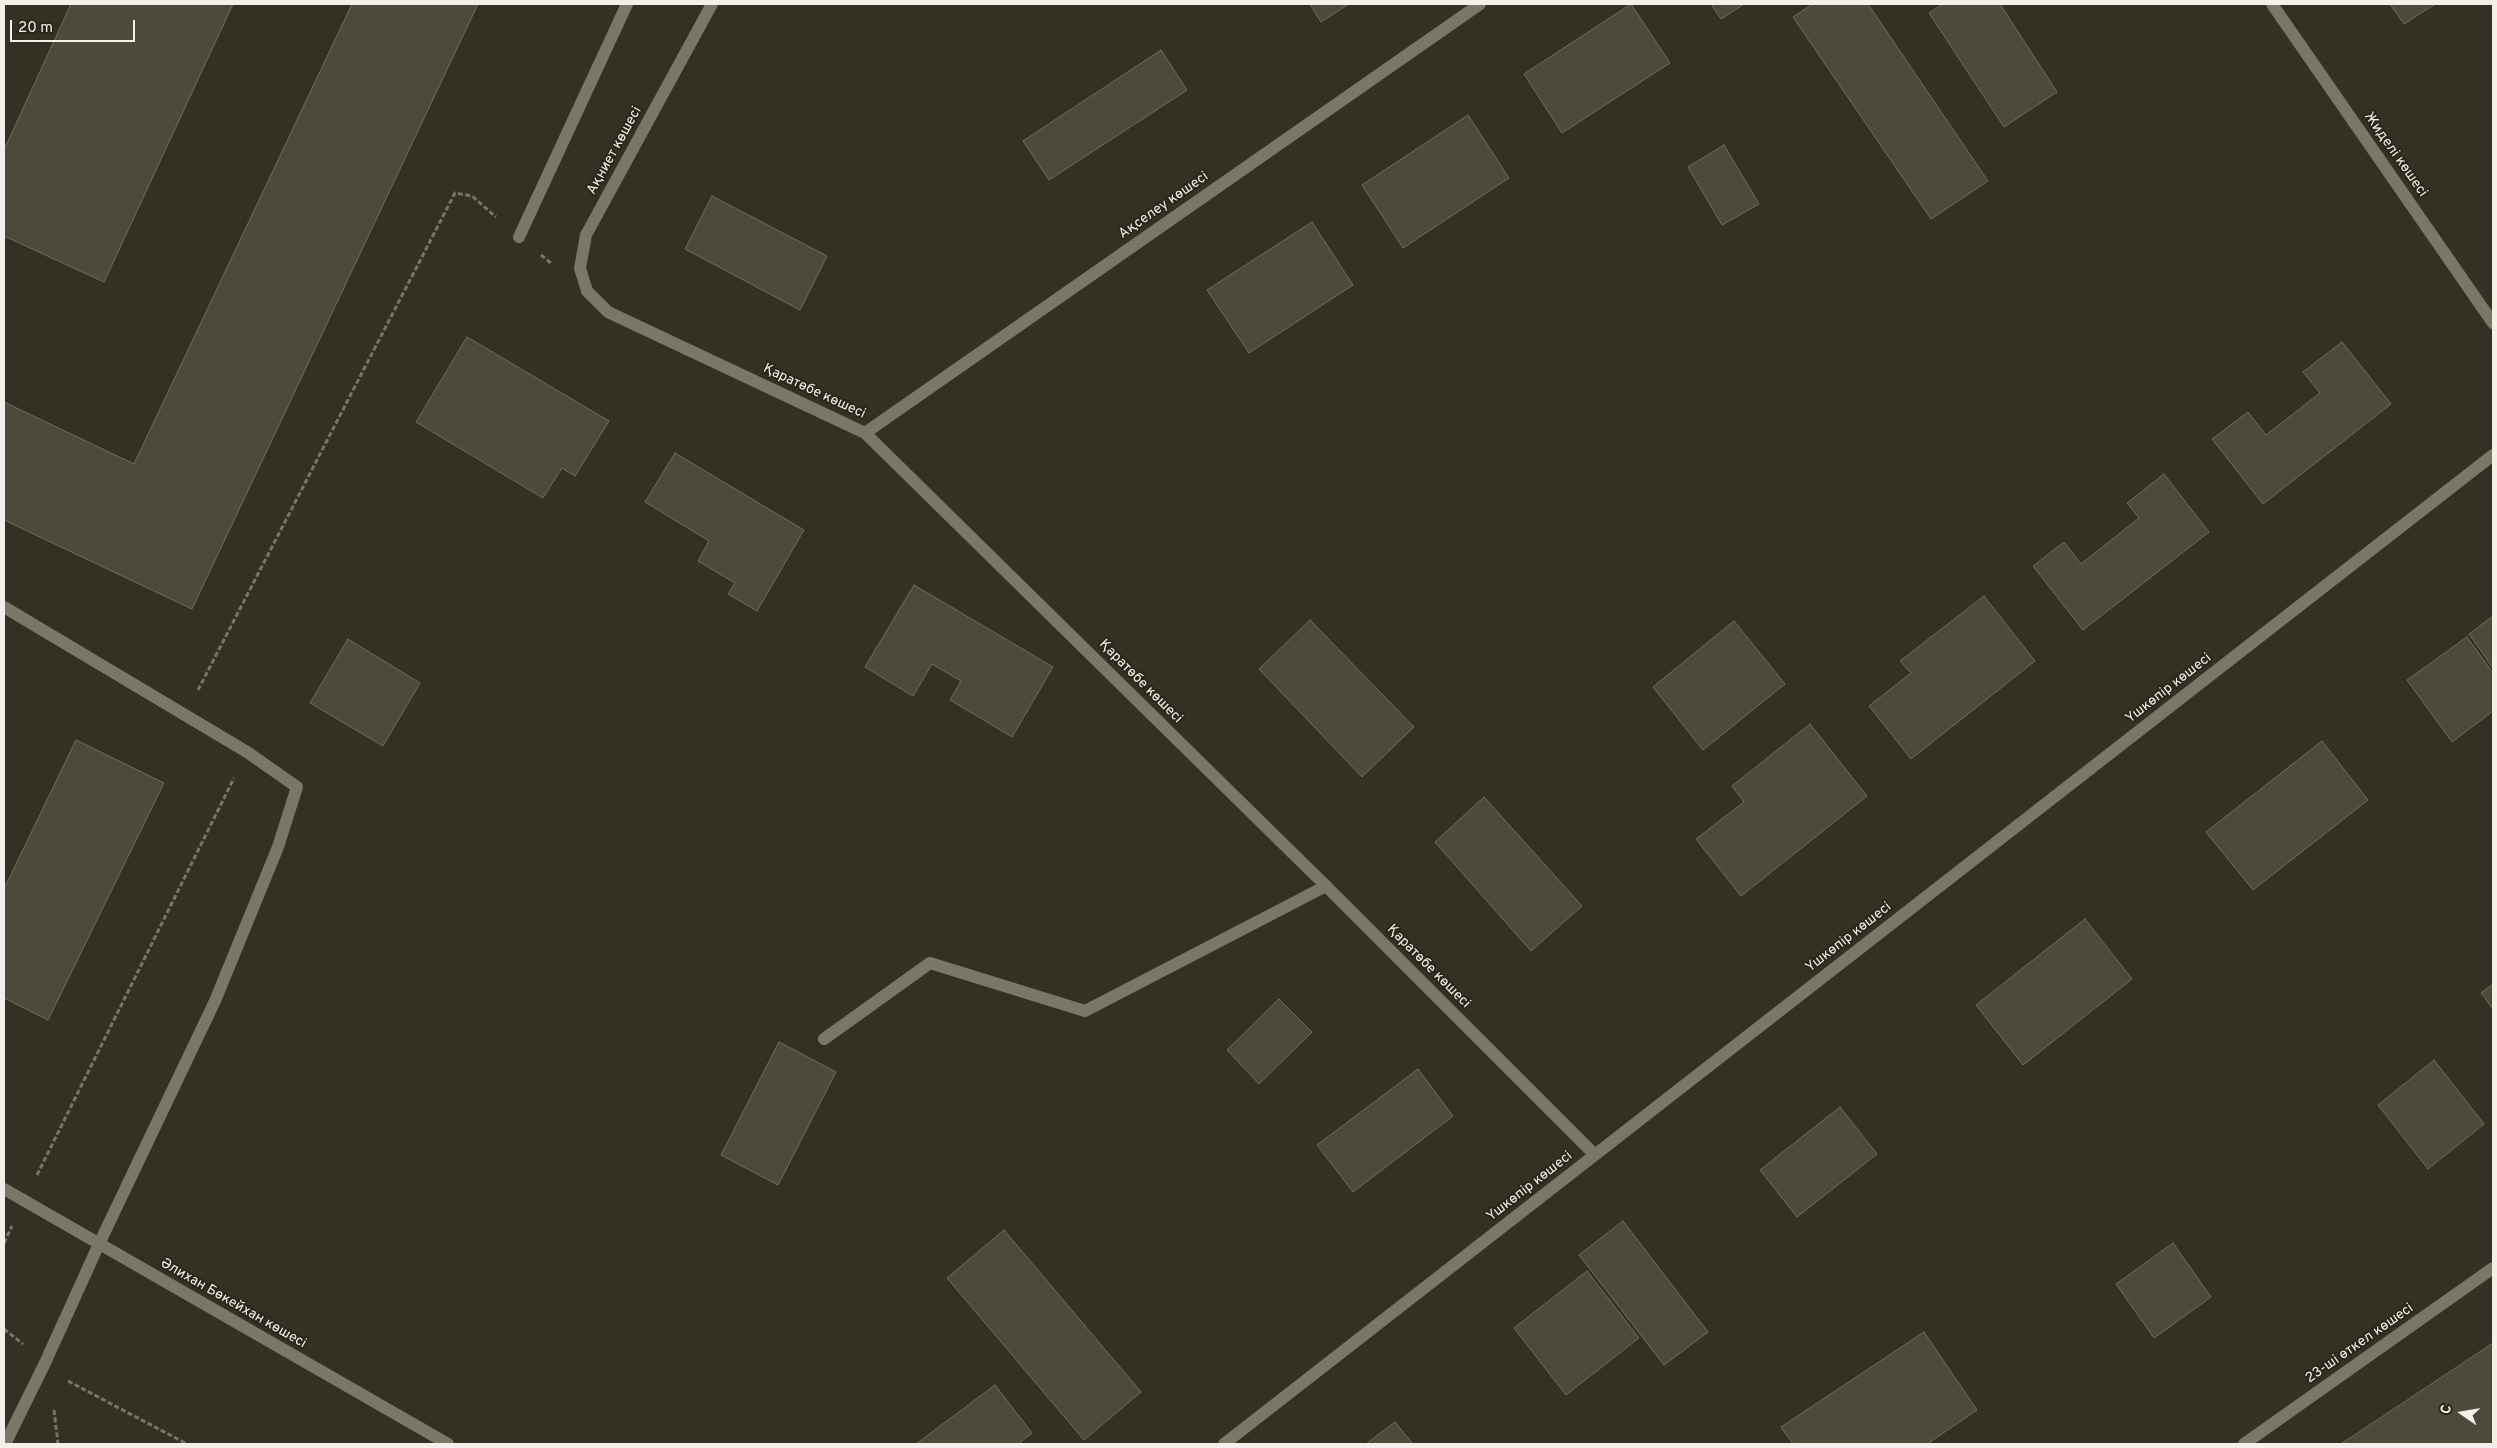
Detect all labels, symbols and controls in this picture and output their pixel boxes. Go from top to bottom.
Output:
scale bar [12,10,138,42]
text: 20 m [18,19,53,38]
street label: Ақниет көшесі [584,104,646,198]
street label: Жиделі көшесі [2360,109,2430,201]
street label: Ақселеу көшесі [1116,169,1212,243]
street label: Қаратөбе көшесі [760,361,868,423]
street label: Қаратөбе көшесі [1095,637,1185,727]
street label: Үшкөпір көшесі [2123,650,2215,728]
street label: Үшкөпір көшесі [1803,899,1895,977]
street label: Қаратөбе көшесі [1383,922,1473,1012]
street label: Үшкөпір көшесі [1484,1148,1576,1226]
street label: Әлихан Бөкейхан көшесі [157,1255,309,1353]
street label: 23-ші өткел көшесі [2303,1300,2417,1388]
north arrow [2437,1388,2487,1438]
text: С [2438,1403,2456,1416]

